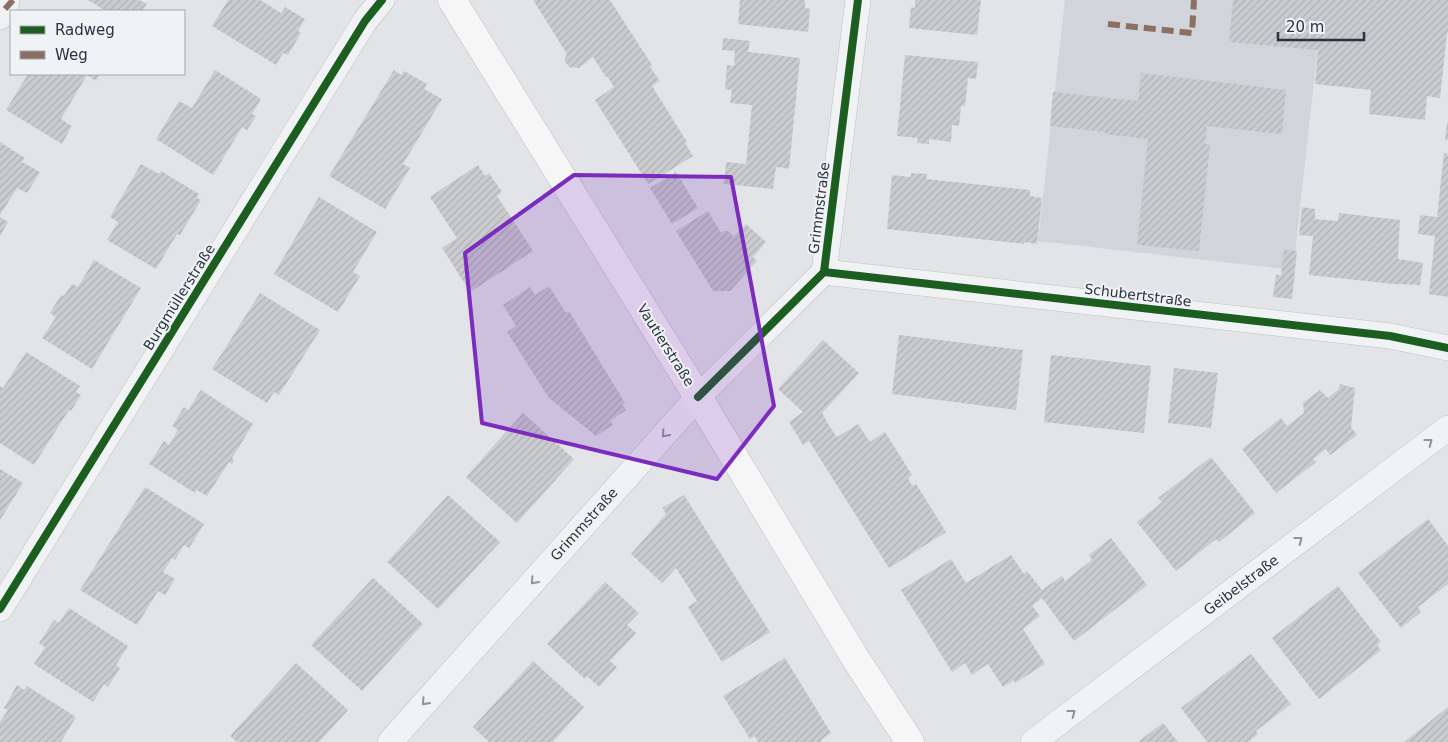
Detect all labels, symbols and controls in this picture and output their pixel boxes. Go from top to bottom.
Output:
legend [10,10,185,75]
scale bar [1278,10,1364,42]
text: 20 m [1286,18,1324,36]
text: Radweg [55,21,115,39]
text: Weg [55,46,88,64]
street label: Grimmstraße [805,161,833,255]
street label: Burgmüllerstraße [140,241,218,353]
street label: Schubertstraße [1084,281,1192,309]
street label: Vautierstraße [634,301,698,389]
one-way arrow [662,428,671,437]
one-way arrow [1423,440,1432,448]
street label: Grimmstraße [547,484,621,564]
one-way arrow [1293,538,1302,546]
street label: Geibelstraße [1201,552,1281,618]
one-way arrow [530,576,539,585]
one-way arrow [422,697,431,706]
one-way arrow [1066,710,1075,718]

